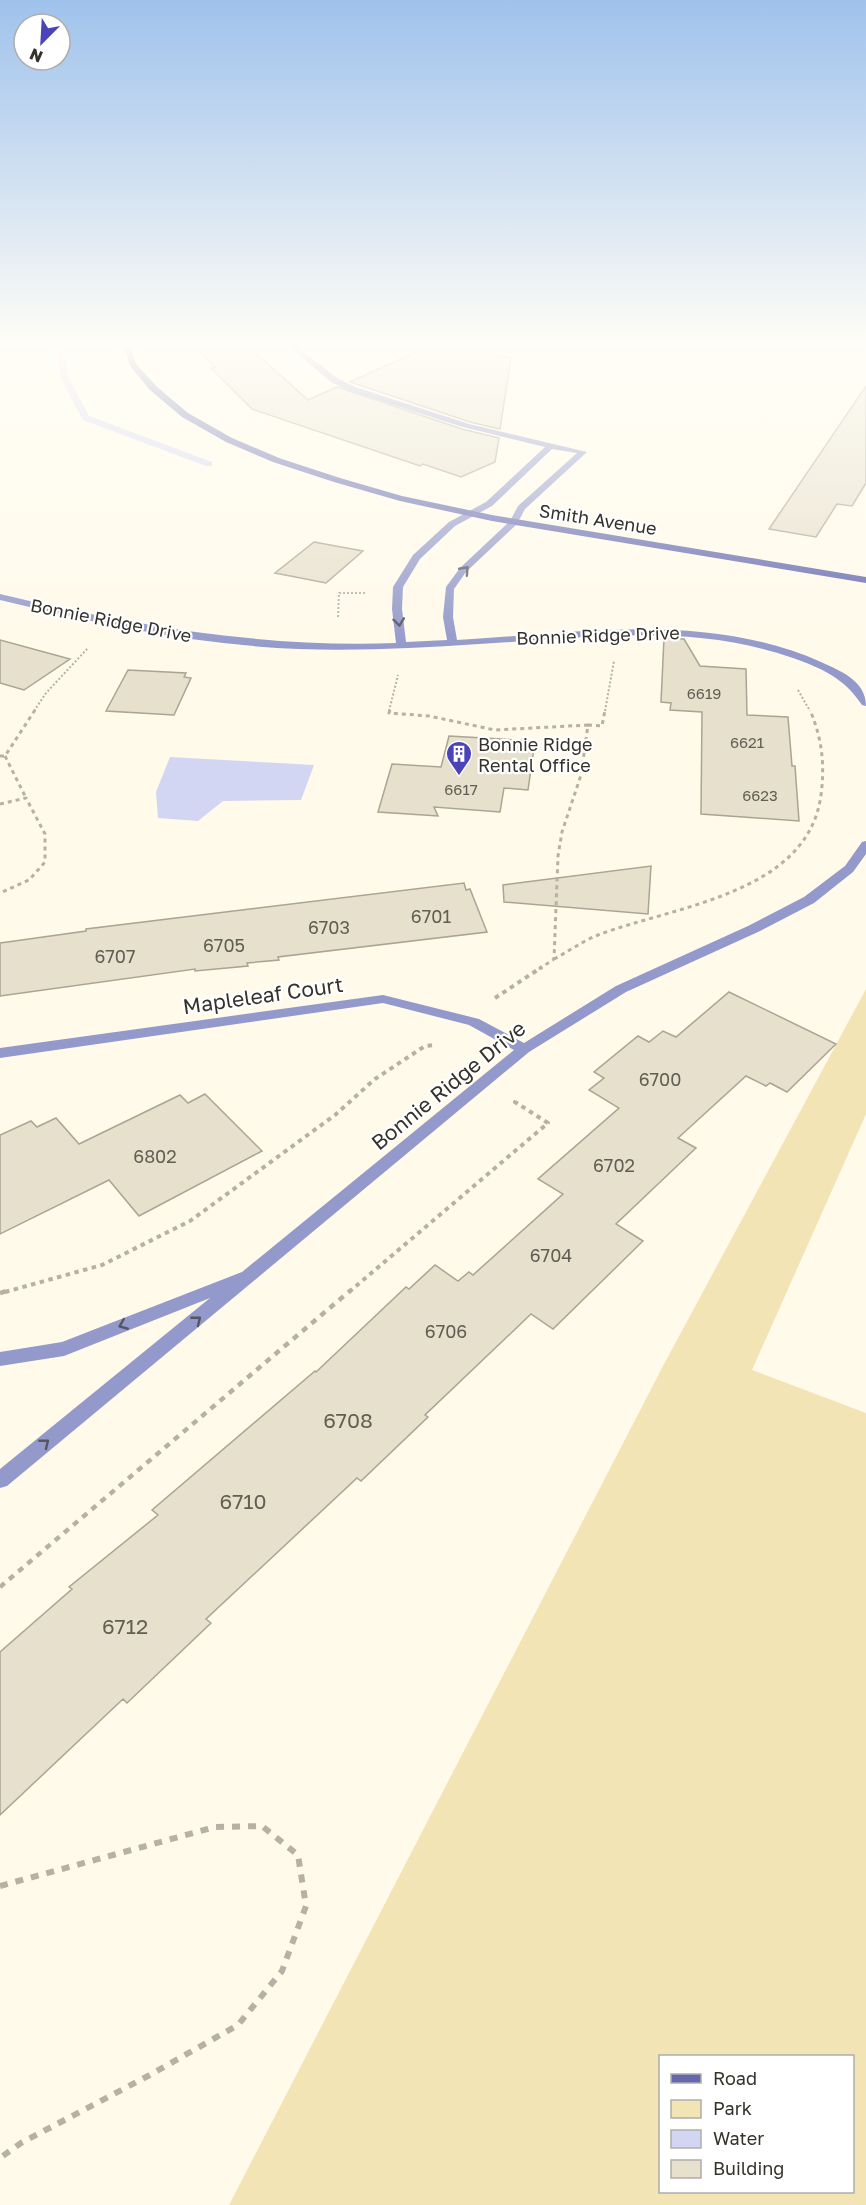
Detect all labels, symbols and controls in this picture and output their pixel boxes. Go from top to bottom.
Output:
north arrow [12,12,72,72]
text: N [26,44,46,67]
street label: Smith Avenue [538,499,658,539]
one-way arrow [457,565,468,576]
street label: Bonnie Ridge Drive [29,594,193,646]
one-way arrow [392,617,404,626]
street label: Bonnie Ridge Drive [516,621,680,649]
house number: 6619 [687,684,721,702]
place label: Bonnie Ridge Rental Office [478,733,592,776]
house number: 6621 [730,733,764,751]
building icon: Bonnie Ridge Rental Office [444,739,474,777]
house number: 6617 [444,780,478,798]
house number: 6623 [742,786,778,804]
house number: 6701 [411,905,451,927]
house number: 6703 [308,916,350,938]
house number: 6705 [203,934,245,956]
house number: 6707 [94,945,136,967]
street label: Mapleleaf Court [181,971,345,1019]
street label: Bonnie Ridge Drive [366,1015,530,1155]
house number: 6700 [639,1068,681,1090]
house number: 6802 [133,1145,177,1167]
house number: 6702 [593,1154,635,1176]
house number: 6704 [530,1244,572,1266]
one-way arrow [190,1316,201,1327]
one-way arrow [118,1318,129,1330]
house number: 6706 [425,1320,467,1342]
house number: 6708 [323,1407,373,1433]
one-way arrow [38,1439,49,1450]
house number: 6710 [219,1488,267,1514]
house number: 6712 [102,1613,148,1639]
legend [659,2055,854,2193]
text: Road [713,2067,757,2089]
text: Park [713,2097,752,2119]
text: Water [713,2127,764,2149]
text: Building [713,2157,784,2179]

